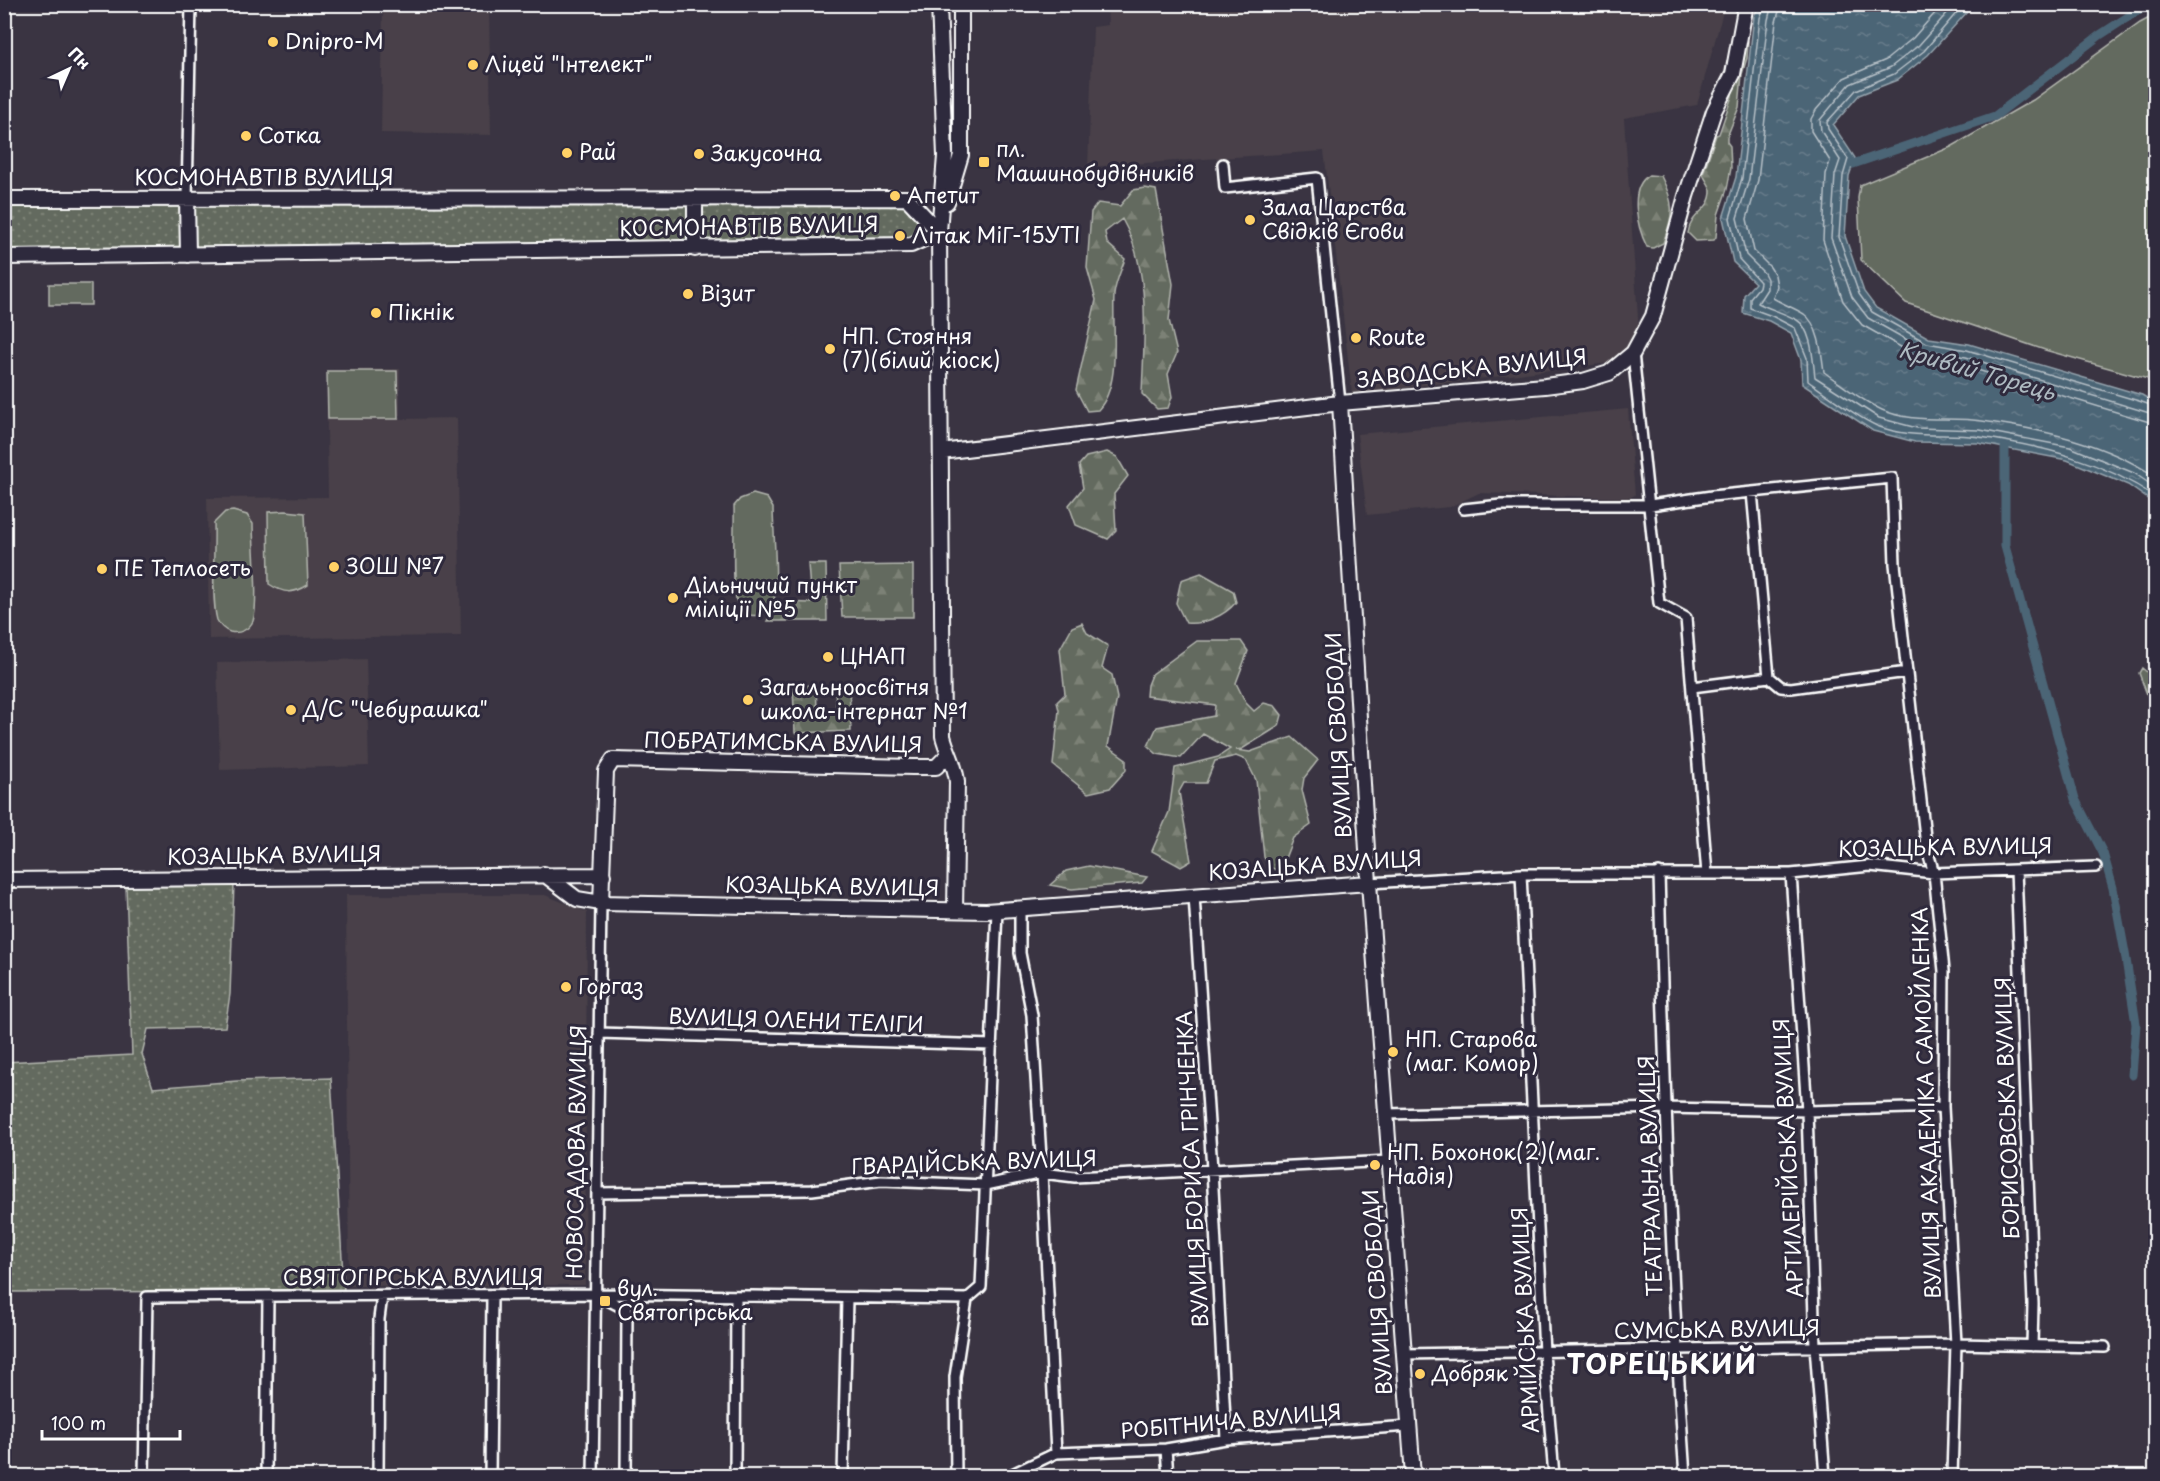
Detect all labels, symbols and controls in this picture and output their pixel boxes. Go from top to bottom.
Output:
place label: Dnipro-M [285,24,384,56]
marker: Dnipro-M [266,35,280,49]
north arrow [39,39,99,99]
text: Пн [63,41,97,74]
place label: Ліцей "Інтелект" [485,47,653,79]
marker: Ліцей "Інтелект" [466,58,480,72]
place label: Сотка [258,118,321,150]
marker: Сотка [239,129,253,143]
place label: пл. Машинобудівників [996,132,1194,188]
place label: Рай [579,135,616,167]
place label: Закусочна [711,136,823,168]
marker: Рай [560,146,574,160]
marker: Закусочна [692,147,706,161]
marker: пл. Машинобудівників [977,155,991,169]
street label: КОСМОНАВТІВ ВУЛИЦЯ [134,160,394,192]
place label: Апетит [907,178,980,210]
marker: Апетит [888,189,902,203]
place label: Зала Царства Свідків Єгови [1261,190,1407,246]
street label: КОСМОНАВТІВ ВУЛИЦЯ [619,207,879,243]
marker: Зала Царства Свідків Єгови [1243,213,1257,227]
place label: Літак МіГ-15УТІ [912,218,1080,250]
marker: Літак МіГ-15УТІ [893,229,907,243]
place label: Візит [700,276,755,308]
marker: Візит [681,287,695,301]
place label: Пікнік [388,295,454,327]
marker: Пікнік [369,306,383,320]
place label: НП. Стояння (7)(білий кіоск) [842,319,1000,375]
place label: Route [1368,320,1426,352]
marker: Route [1349,331,1363,345]
water label: Кривий Торець [1895,332,2061,408]
street label: ЗАВОДСЬКА ВУЛИЦЯ [1355,339,1588,395]
marker: НП. Стояння (7)(білий кіоск) [823,342,837,356]
place label: ЗОШ №7 [346,549,444,581]
place label: ПЕ Теплосеть [114,551,251,583]
marker: ЗОШ №7 [327,560,341,574]
marker: ПЕ Теплосеть [95,562,109,576]
place label: Дільничий пункт міліції №5 [684,568,858,624]
marker: Дільничий пункт міліції №5 [666,591,680,605]
street label: ВУЛИЦЯ СВОБОДИ [1316,631,1358,839]
place label: ЦНАП [840,639,906,671]
marker: ЦНАП [821,650,835,664]
place label: Загальноосвітня школа-інтернат №1 [760,670,968,726]
place label: Д/С "Чебурашка" [302,692,488,724]
marker: Загальноосвітня школа-інтернат №1 [741,693,755,707]
marker: Д/С "Чебурашка" [284,703,298,717]
street label: ПОБРАТИМСЬКА ВУЛИЦЯ [644,723,923,759]
street label: КОЗАЦЬКА ВУЛИЦЯ [1838,828,2052,864]
street label: КОЗАЦЬКА ВУЛИЦЯ [167,836,381,872]
street label: КОЗАЦЬКА ВУЛИЦЯ [1207,841,1423,887]
street label: КОЗАЦЬКА ВУЛИЦЯ [725,867,939,903]
street label: ВУЛИЦЯ АКАДЕМІКА САМОЙЛЕНКА [1902,907,1948,1300]
place label: Горгаз [578,969,644,1001]
street label: БОРИСОВСЬКА ВУЛИЦЯ [1985,976,2027,1240]
marker: Горгаз [559,980,573,994]
street label: ВУЛИЦЯ ОЛЕНИ ТЕЛІГИ [668,999,924,1039]
street label: ВУЛИЦЯ БОРИСА ГРІНЧЕНКА [1167,1010,1215,1328]
street label: АРТИЛЕРІЙСЬКА ВУЛИЦЯ [1764,1017,1810,1299]
place label: НП. Старова (маг. Комор) [1405,1022,1539,1078]
street label: НОВОСАДОВА ВУЛИЦЯ [557,1025,593,1279]
marker: НП. Старова (маг. Комор) [1386,1045,1400,1059]
street label: ТЕАТРАЛЬНА ВУЛИЦЯ [1629,1055,1669,1297]
place label: НП. Бохонок(2)(маг. Надія) [1387,1135,1600,1191]
street label: ГВАРДІЙСЬКА ВУЛИЦЯ [851,1141,1097,1181]
marker: НП. Бохонок(2)(маг. Надія) [1368,1158,1382,1172]
street label: ВУЛИЦЯ СВОБОДИ [1353,1188,1399,1396]
street label: АРМІЙСЬКА ВУЛИЦЯ [1502,1206,1546,1434]
street label: СВЯТОГІРСЬКА ВУЛИЦЯ [283,1260,543,1292]
place label: вул. Святогірська [617,1271,753,1327]
marker: вул. Святогірська [598,1294,612,1308]
street label: СУМСЬКА ВУЛИЦЯ [1614,1310,1820,1346]
district label: ТОРЕЦЬКИЙ [1566,1342,1758,1383]
place label: Добряк [1431,1356,1509,1388]
marker: Добряк [1413,1367,1427,1381]
street label: РОБІТНИЧА ВУЛИЦЯ [1119,1394,1343,1446]
scale bar [42,1403,180,1441]
text: 100 m [51,1409,106,1436]

